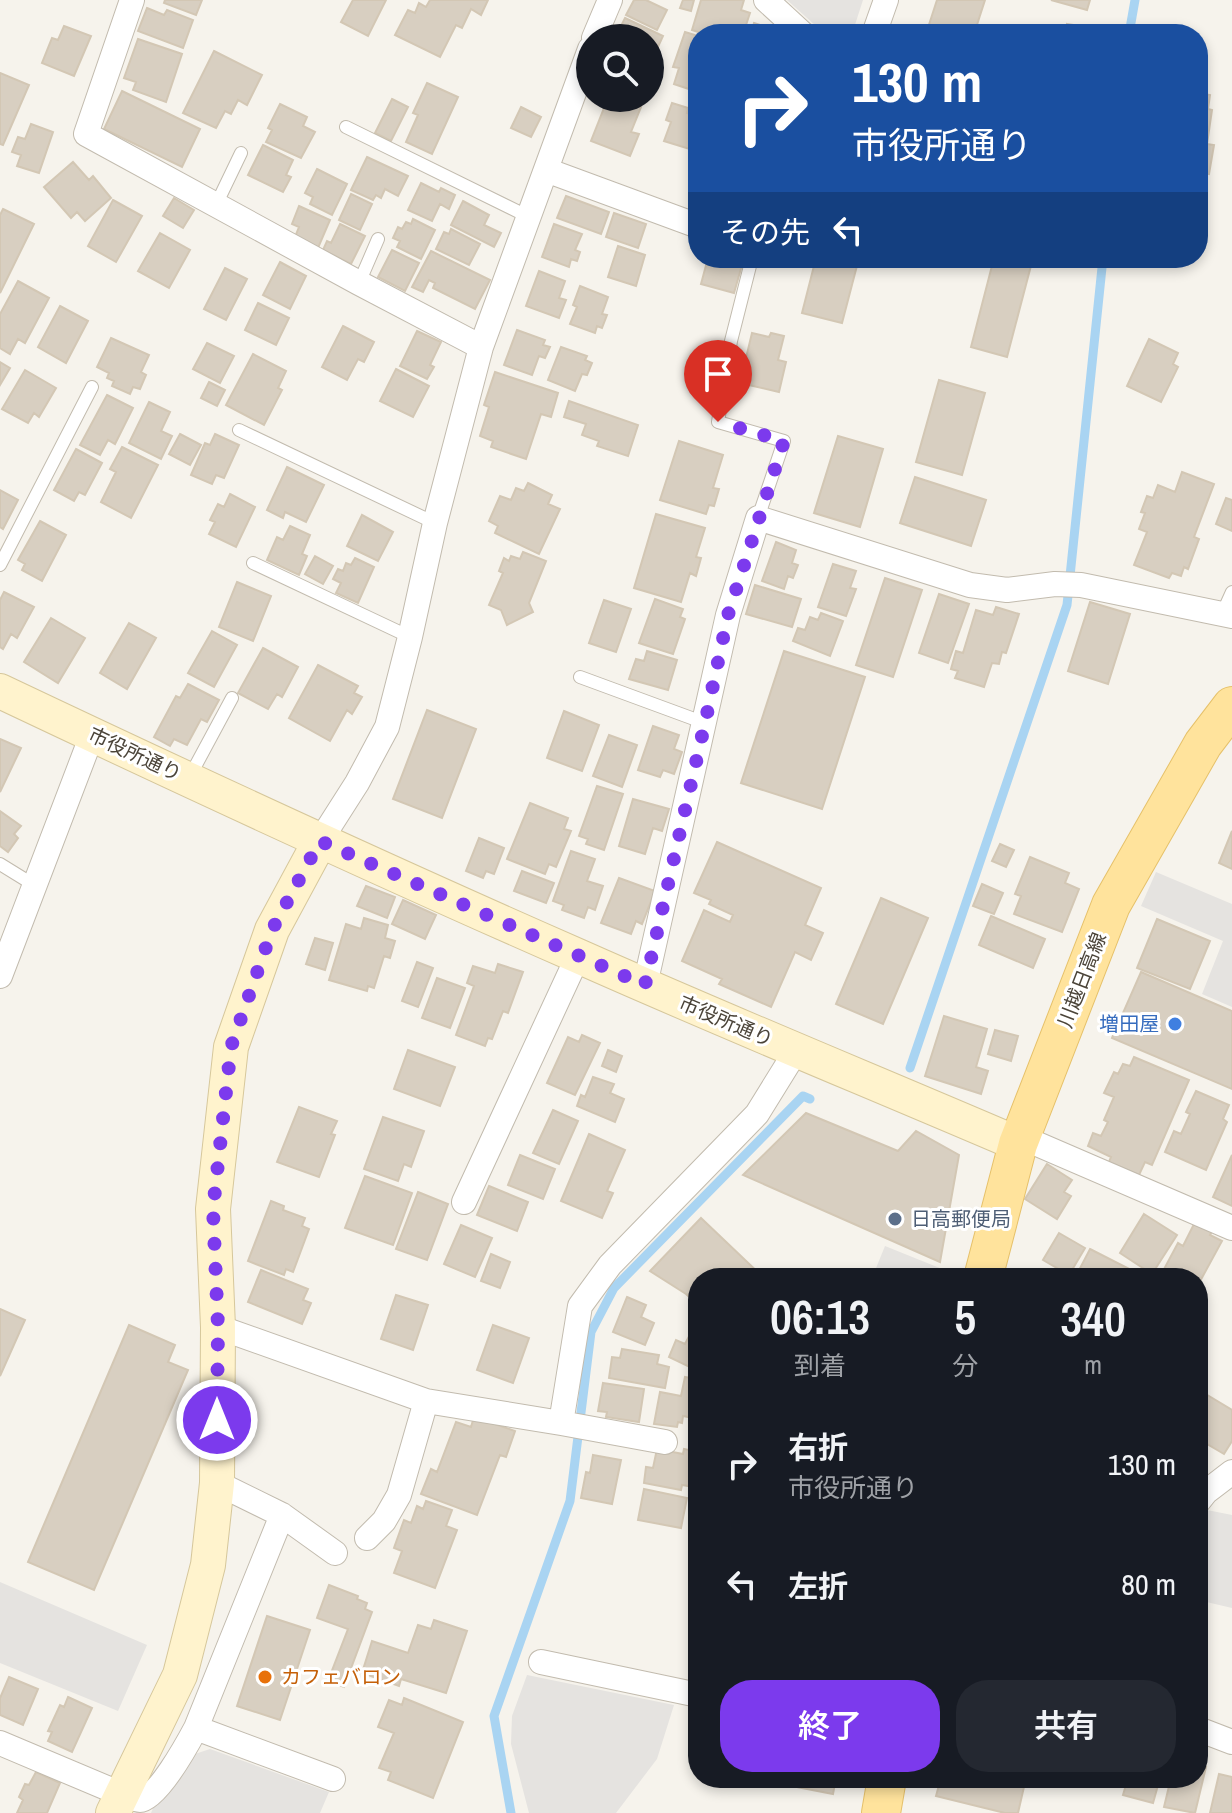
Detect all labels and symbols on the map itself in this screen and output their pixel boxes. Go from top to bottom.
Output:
pin [684,340,752,422]
street label: 市役所通り [84,720,186,787]
street label: 川越日高線 [1051,928,1112,1031]
street label: 市役所通り [675,989,777,1053]
place label: 増田屋 [1099,1010,1159,1037]
marker: 増田屋 [1166,1015,1184,1033]
place label: 日高郵便局 [911,1205,1011,1232]
marker: 日高郵便局 [886,1210,904,1228]
position arrow [175,1378,259,1462]
place label: カフェバロン [281,1663,401,1690]
marker: カフェバロン [256,1668,274,1686]

